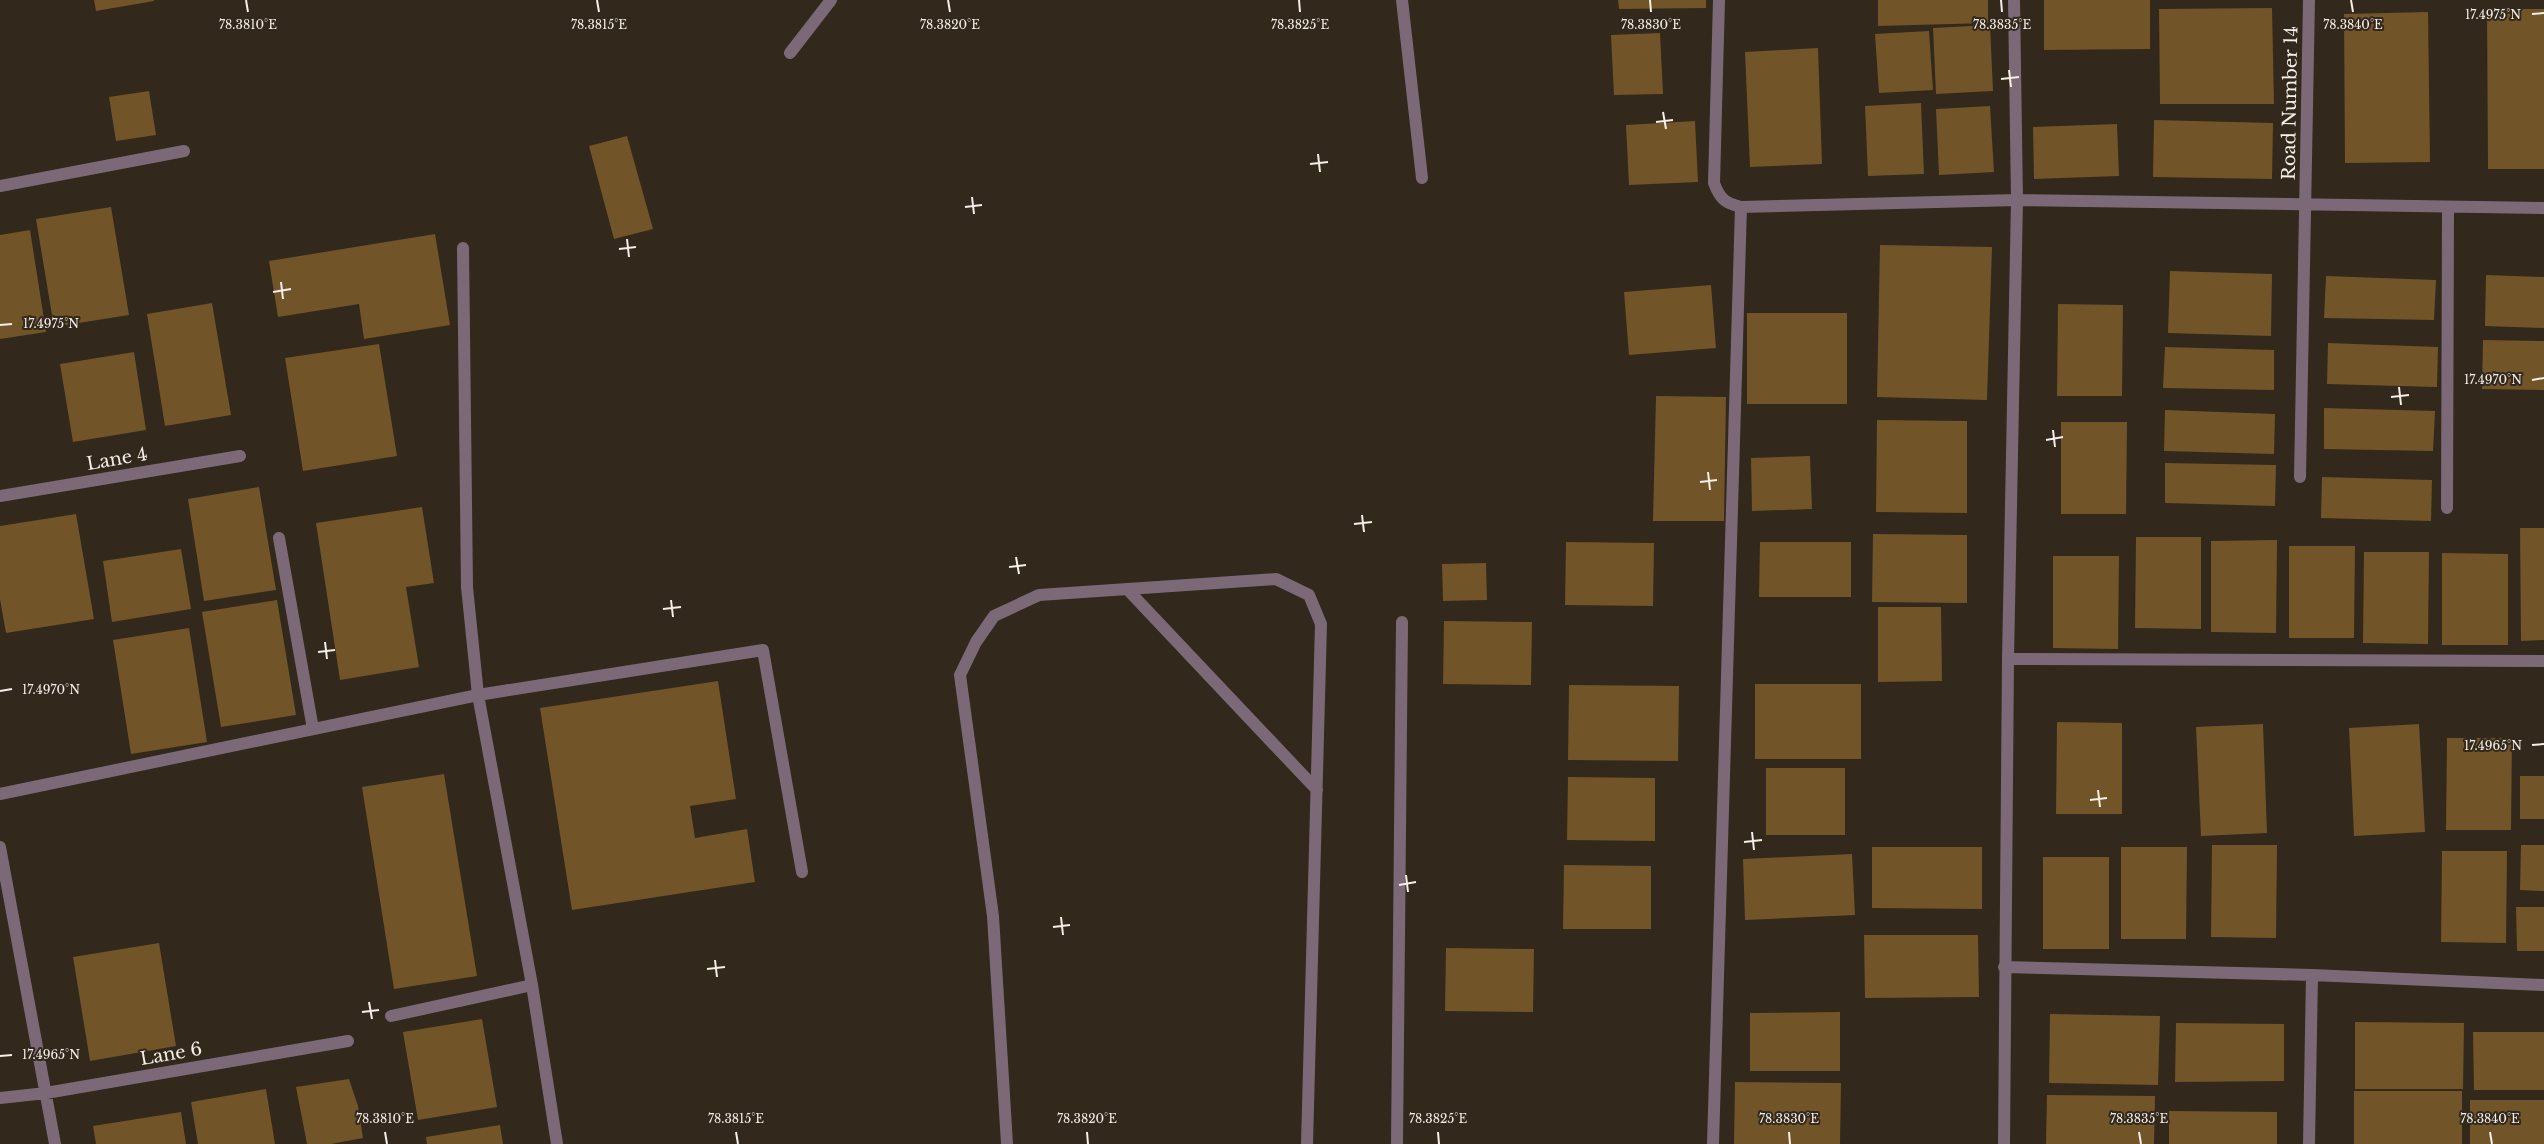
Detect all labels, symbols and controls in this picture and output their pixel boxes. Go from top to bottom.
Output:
text: 17.4975°N [2465,7,2521,22]
text: 78.3810°E [219,17,277,32]
text: 78.3815°E [571,17,627,32]
text: 78.3820°E [920,17,980,32]
text: 78.3825°E [1271,17,1329,32]
text: 78.3830°E [1621,17,1681,32]
text: 78.3835°E [1973,17,2031,32]
text: 78.3840°E [2323,17,2383,32]
street label: Road Number 14 [2278,26,2302,180]
text: 17.4975°N [23,316,79,331]
text: 17.4970°N [2464,372,2522,387]
street label: Lane 4 [85,443,149,475]
text: 17.4970°N [22,682,80,697]
text: 17.4965°N [2464,738,2522,753]
street label: Lane 6 [138,1038,204,1070]
text: 17.4965°N [22,1047,80,1062]
text: 78.3810°E [356,1111,414,1126]
text: 78.3815°E [708,1111,764,1126]
text: 78.3820°E [1057,1111,1117,1126]
text: 78.3825°E [1409,1111,1467,1126]
text: 78.3830°E [1759,1111,1819,1126]
text: 78.3835°E [2110,1111,2168,1126]
text: 78.3840°E [2460,1111,2520,1126]

